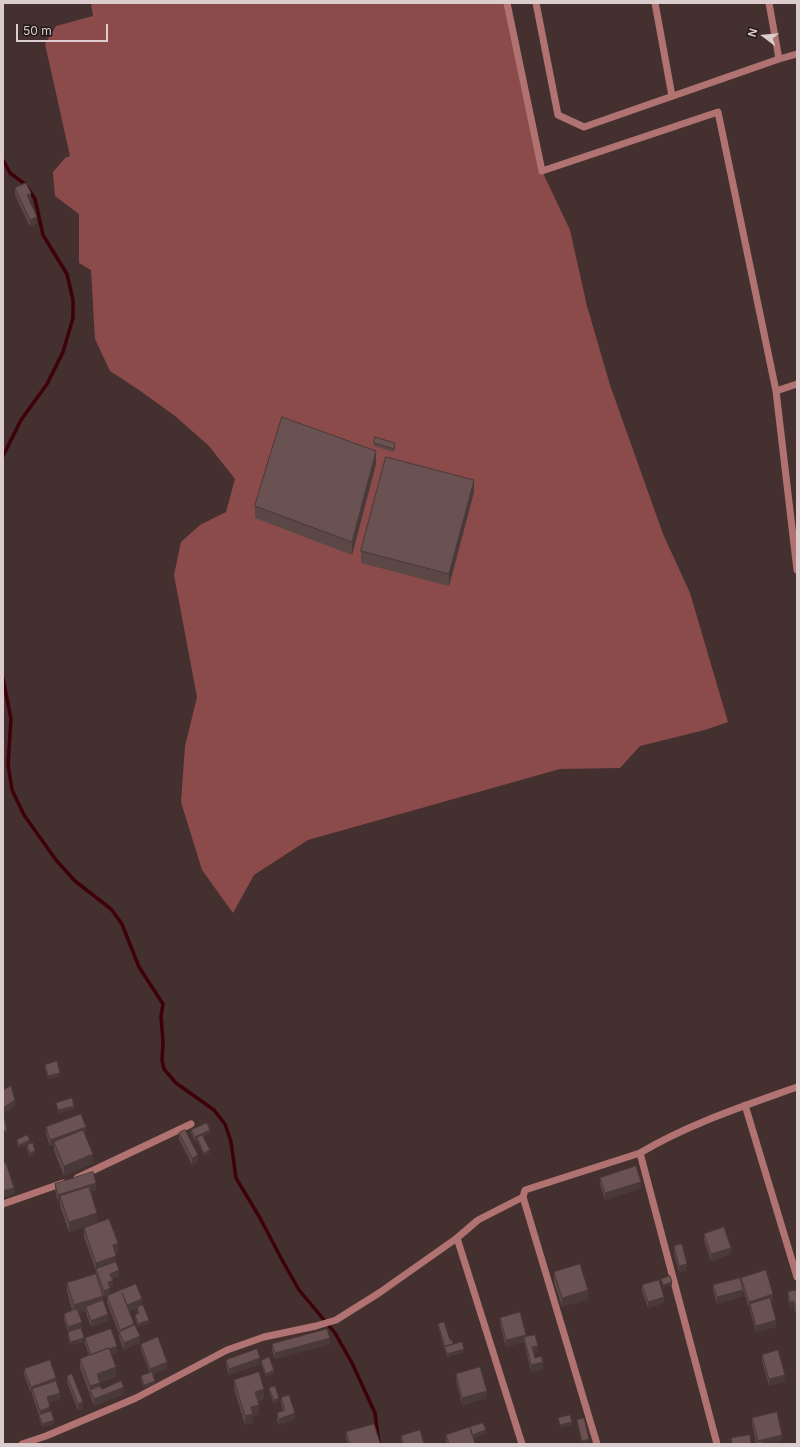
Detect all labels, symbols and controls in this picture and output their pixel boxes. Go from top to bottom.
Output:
scale bar [18,16,110,42]
north arrow [744,16,784,56]
text: 50 m [23,23,52,38]
text: N [745,27,760,39]

